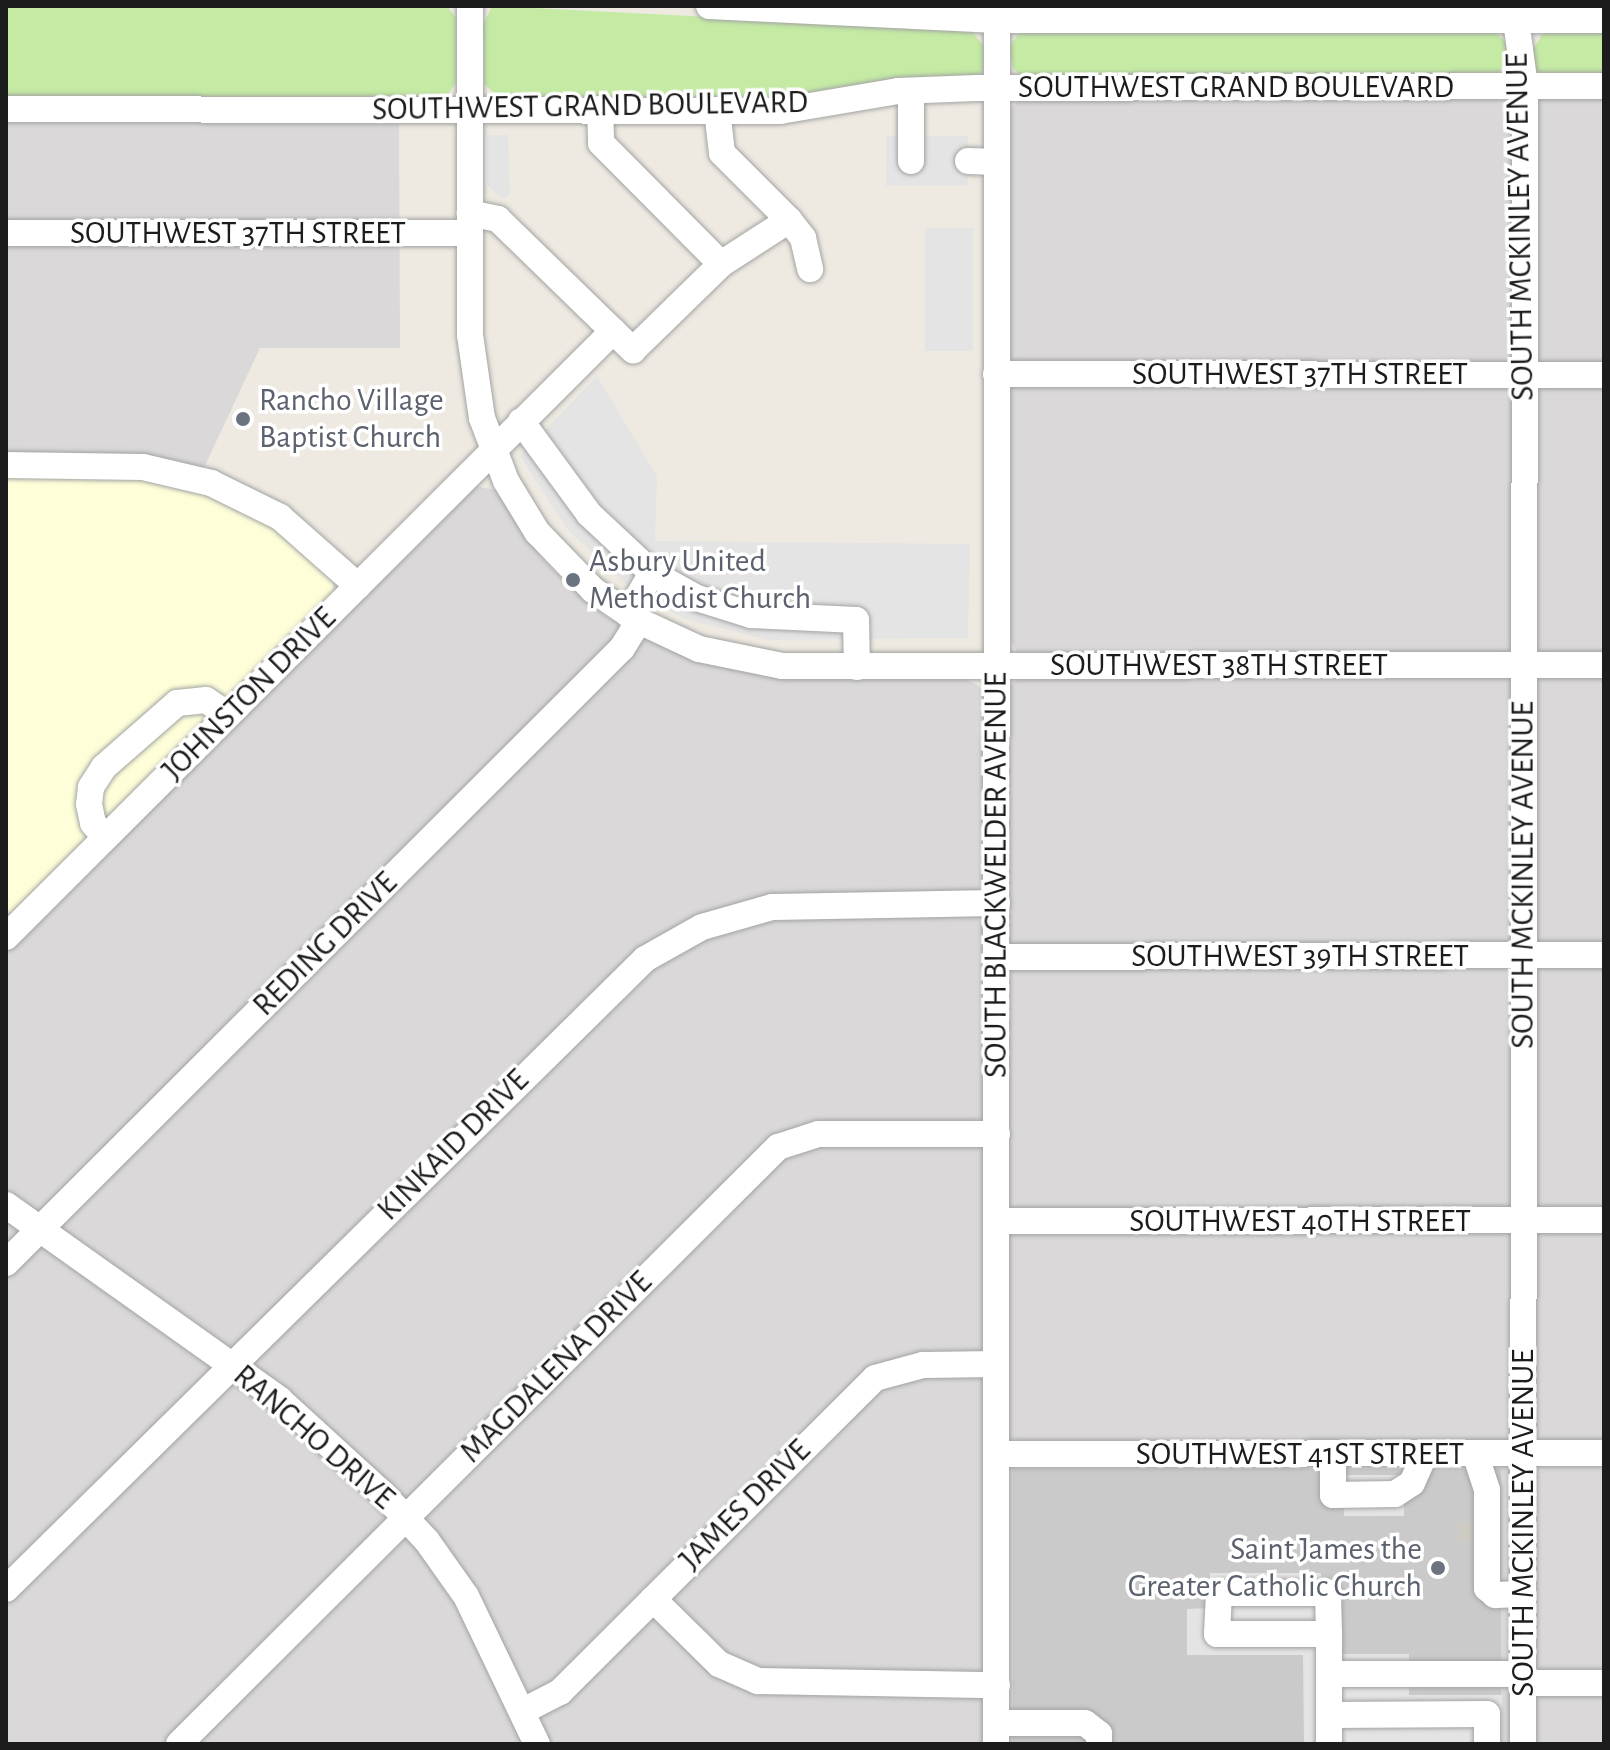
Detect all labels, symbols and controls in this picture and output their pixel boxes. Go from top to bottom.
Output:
street label: SOUTH MCKINLEY AVENUE [1498,53,1542,401]
street label: SOUTHWEST GRAND BOULEVARD [1018,68,1454,106]
street label: SOUTHWEST GRAND BOULEVARD [372,83,808,129]
street label: SOUTHWEST 37TH STREET [70,214,406,252]
street label: SOUTHWEST 37TH STREET [1132,355,1468,393]
place label: Rancho Village Baptist Church [259,382,444,457]
marker: Rancho Village Baptist Church [234,410,252,428]
place label: Asbury United Methodist Church [589,543,811,618]
marker: Asbury United Methodist Church [564,571,582,589]
street label: JOHNSTON DRIVE [154,599,344,789]
street label: SOUTHWEST 38TH STREET [1050,646,1388,684]
street label: SOUTH BLACKWELDER AVENUE [977,672,1015,1078]
street label: SOUTH MCKINLEY AVENUE [1504,701,1542,1049]
street label: REDING DRIVE [245,864,405,1024]
street label: SOUTHWEST 39TH STREET [1131,937,1469,975]
street label: KINKAID DRIVE [369,1061,537,1229]
street label: SOUTHWEST 40TH STREET [1129,1202,1471,1240]
street label: MAGDALENA DRIVE [452,1263,660,1471]
street label: SOUTH MCKINLEY AVENUE [1504,1349,1542,1697]
street label: RANCHO DRIVE [226,1357,402,1517]
street label: JAMES DRIVE [672,1432,818,1578]
street label: SOUTHWEST 41ST STREET [1136,1435,1464,1473]
place label: Saint James the Greater Catholic Church [1128,1531,1422,1606]
marker: Saint James the Greater Catholic Church [1429,1559,1447,1577]

